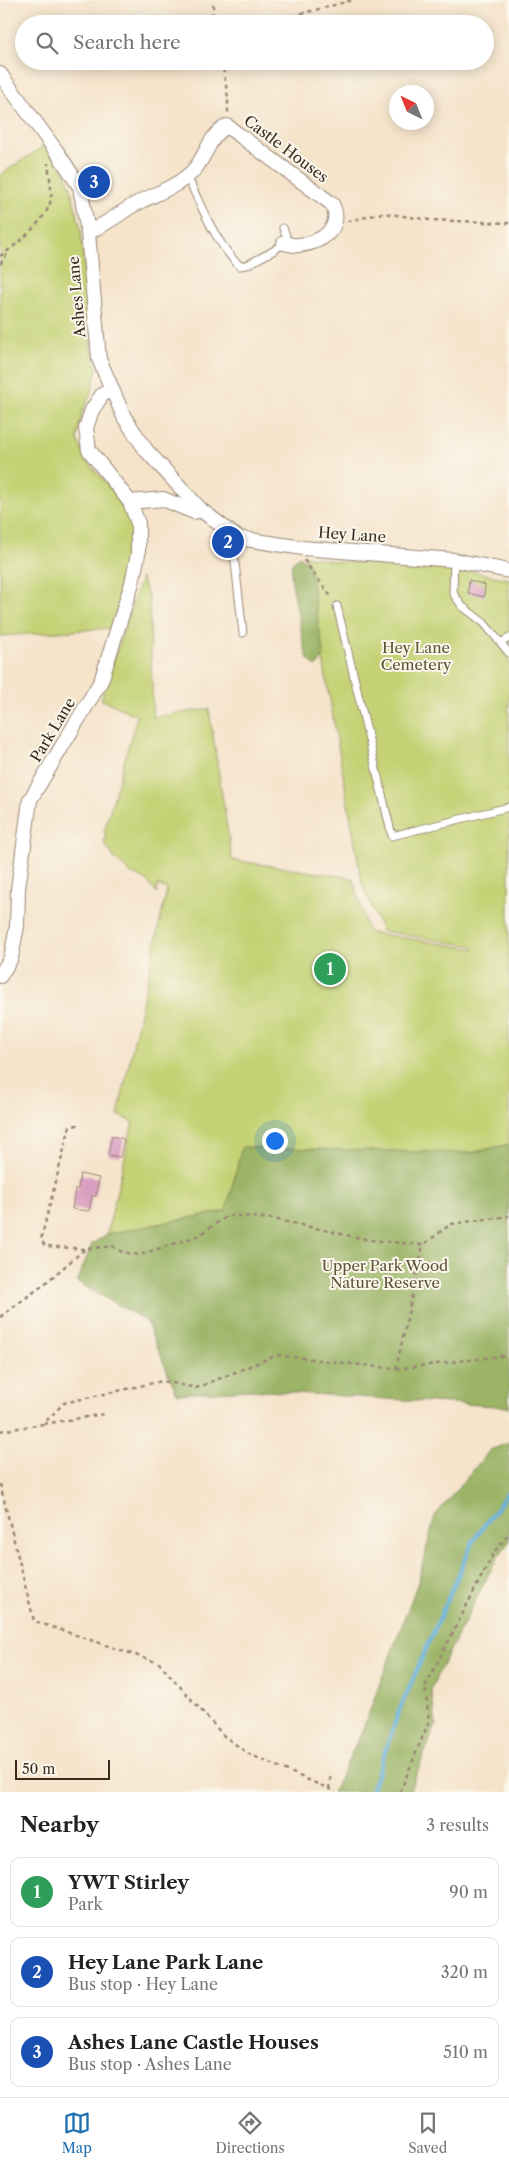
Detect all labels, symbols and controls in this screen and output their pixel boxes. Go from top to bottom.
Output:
search box [15,15,494,70]
icon: search [33,29,61,57]
text: Search here [73,31,181,54]
north arrow [389,85,434,130]
street label: Castle Houses [240,111,332,186]
pin: 3 [78,163,110,201]
street label: Ashes Lane [63,256,90,339]
pin: 2 [212,523,244,561]
street label: Hey Lane [317,523,387,546]
park label: Hey Lane Cemetery [381,638,452,674]
street label: Park Lane [26,694,79,765]
pin: 1 [314,950,346,988]
your location [262,1128,288,1154]
park label: Upper Park Wood Nature Reserve [322,1256,448,1292]
scale bar [15,1757,110,1780]
text: 50 m [22,1760,55,1778]
text: Nearby [20,1812,99,1837]
text: 3 results [426,1815,489,1835]
text: YWT Stirley [68,1871,189,1894]
text: 1 [33,1882,41,1902]
text: 90 m [449,1882,488,1902]
text: Park [68,1894,103,1914]
text: Hey Lane Park Lane [68,1951,263,1974]
text: 2 [32,1962,42,1982]
text: 320 m [441,1962,488,1982]
text: Bus stop · Hey Lane [68,1974,218,1994]
text: Ashes Lane Castle Houses [68,2031,319,2054]
text: 3 [32,2042,42,2062]
text: 510 m [443,2042,488,2062]
text: Bus stop · Ashes Lane [68,2054,232,2074]
tab: Map [62,2109,92,2157]
tab: Directions [215,2109,285,2157]
tab: Saved [408,2109,447,2157]

